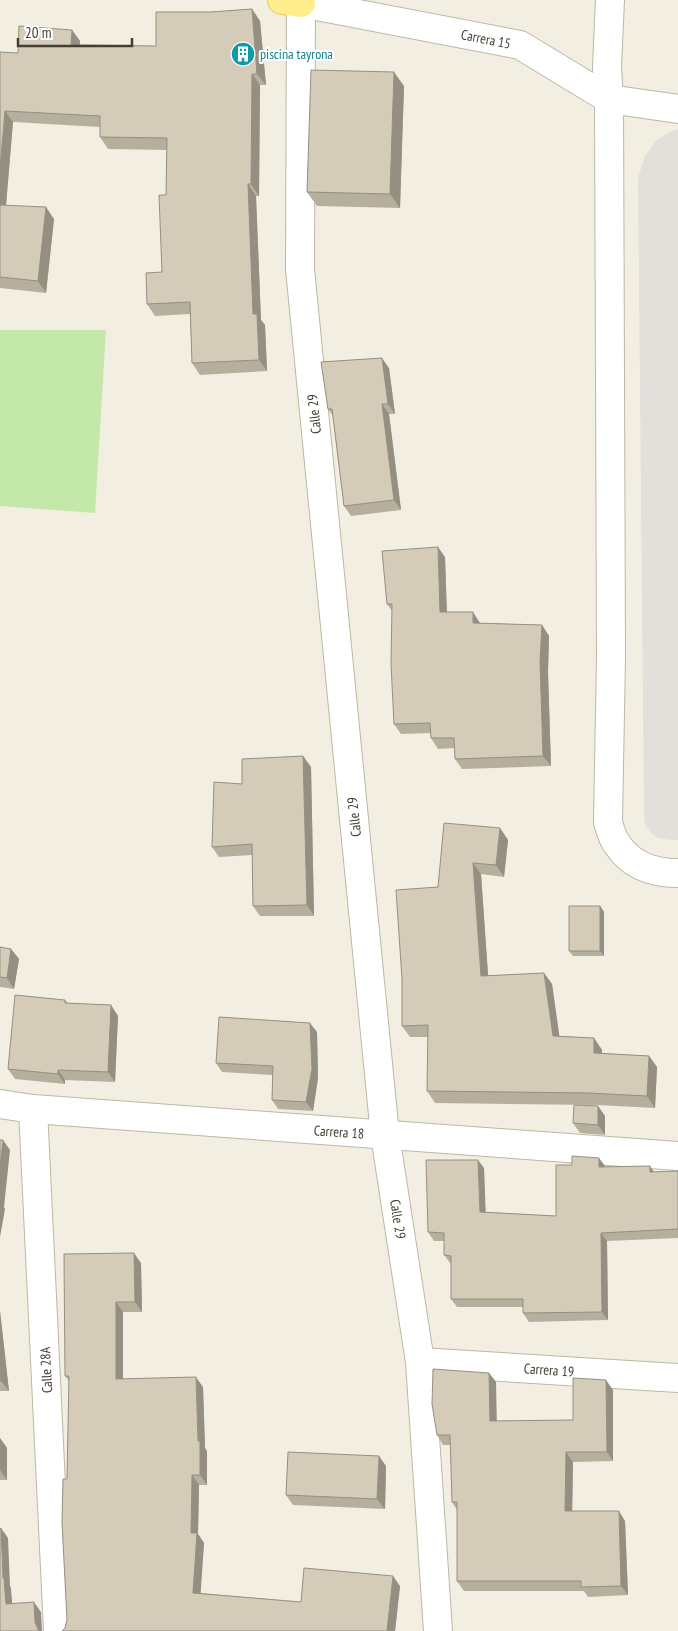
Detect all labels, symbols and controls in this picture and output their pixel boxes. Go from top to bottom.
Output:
scale bar [18,15,131,47]
text: 20 m [25,23,51,42]
street label: Carrera 15 [460,25,512,53]
building icon: piscina tayrona [230,41,256,67]
place label: piscina tayrona [260,45,333,63]
street label: Calle 29 [303,393,325,435]
street label: Calle 29 [343,796,365,838]
street label: Carrera 18 [313,1121,365,1143]
street label: Calle 29 [386,1198,410,1240]
street label: Calle 28A [36,1346,56,1394]
street label: Carrera 19 [523,1359,575,1381]

